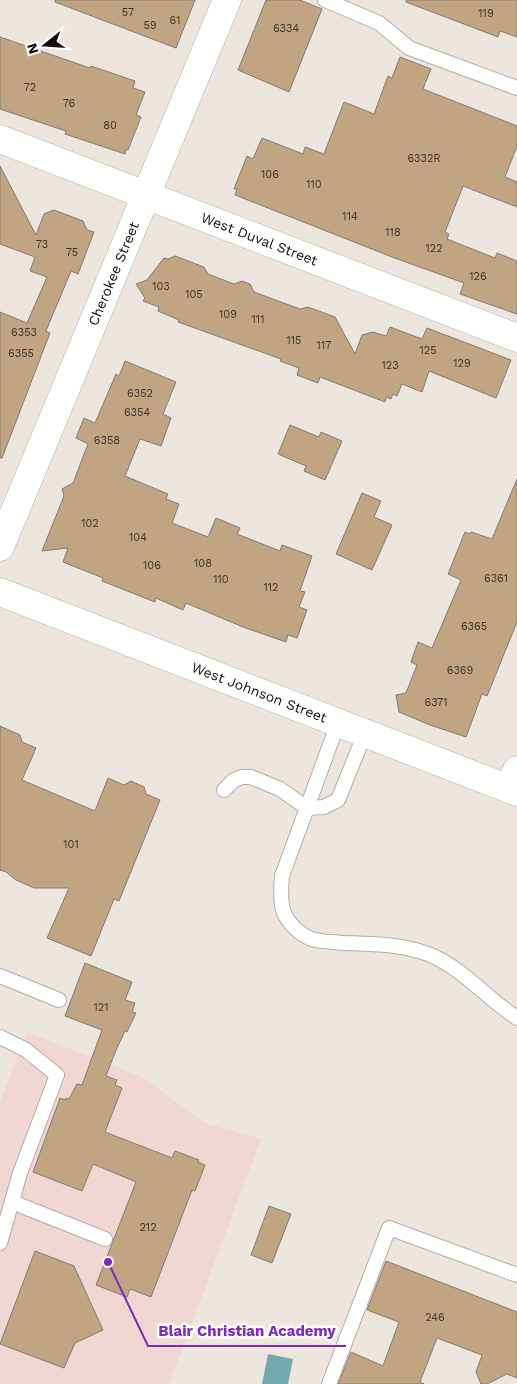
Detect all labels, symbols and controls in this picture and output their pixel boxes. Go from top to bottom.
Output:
house number: 57 [122,6,134,19]
house number: 119 [478,7,494,20]
house number: 61 [170,14,180,27]
house number: 59 [143,19,157,32]
north arrow [20,20,70,70]
house number: 6334 [273,22,299,35]
text: N [23,42,42,56]
house number: 72 [24,81,36,94]
house number: 76 [63,97,76,110]
house number: 80 [103,119,117,132]
house number: 6332R [407,152,441,165]
house number: 106 [261,168,279,181]
house number: 110 [306,178,322,191]
street label: West Duval Street [199,209,320,269]
house number: 114 [342,210,358,223]
street label: Cherokee Street [85,219,142,328]
house number: 118 [385,226,401,239]
house number: 73 [36,238,48,251]
house number: 122 [425,242,443,255]
house number: 75 [66,246,78,259]
house number: 126 [469,270,487,283]
house number: 103 [152,280,170,293]
house number: 105 [185,288,203,301]
house number: 109 [219,308,237,321]
house number: 111 [252,313,264,326]
house number: 6353 [11,326,37,339]
house number: 115 [287,334,301,347]
house number: 117 [317,339,331,352]
house number: 125 [419,344,437,357]
house number: 6355 [8,347,34,360]
house number: 129 [453,357,471,370]
house number: 123 [381,359,399,372]
house number: 6352 [127,387,153,400]
house number: 6354 [124,406,150,419]
house number: 6358 [94,434,120,447]
house number: 102 [81,517,99,530]
house number: 104 [129,531,147,544]
house number: 108 [194,557,212,570]
house number: 106 [143,559,161,572]
house number: 6361 [484,572,508,585]
house number: 110 [213,573,229,586]
house number: 112 [264,581,279,594]
house number: 6365 [461,620,487,633]
street label: West Johnson Street [189,659,329,726]
house number: 6369 [447,664,473,677]
house number: 6371 [424,696,448,709]
house number: 101 [63,838,79,851]
house number: 121 [94,1001,109,1014]
house number: 212 [139,1221,157,1234]
house number: 246 [425,1311,445,1324]
callout: Blair Christian Academy [148,1316,346,1346]
text: Blair Christian Academy [158,1322,336,1340]

